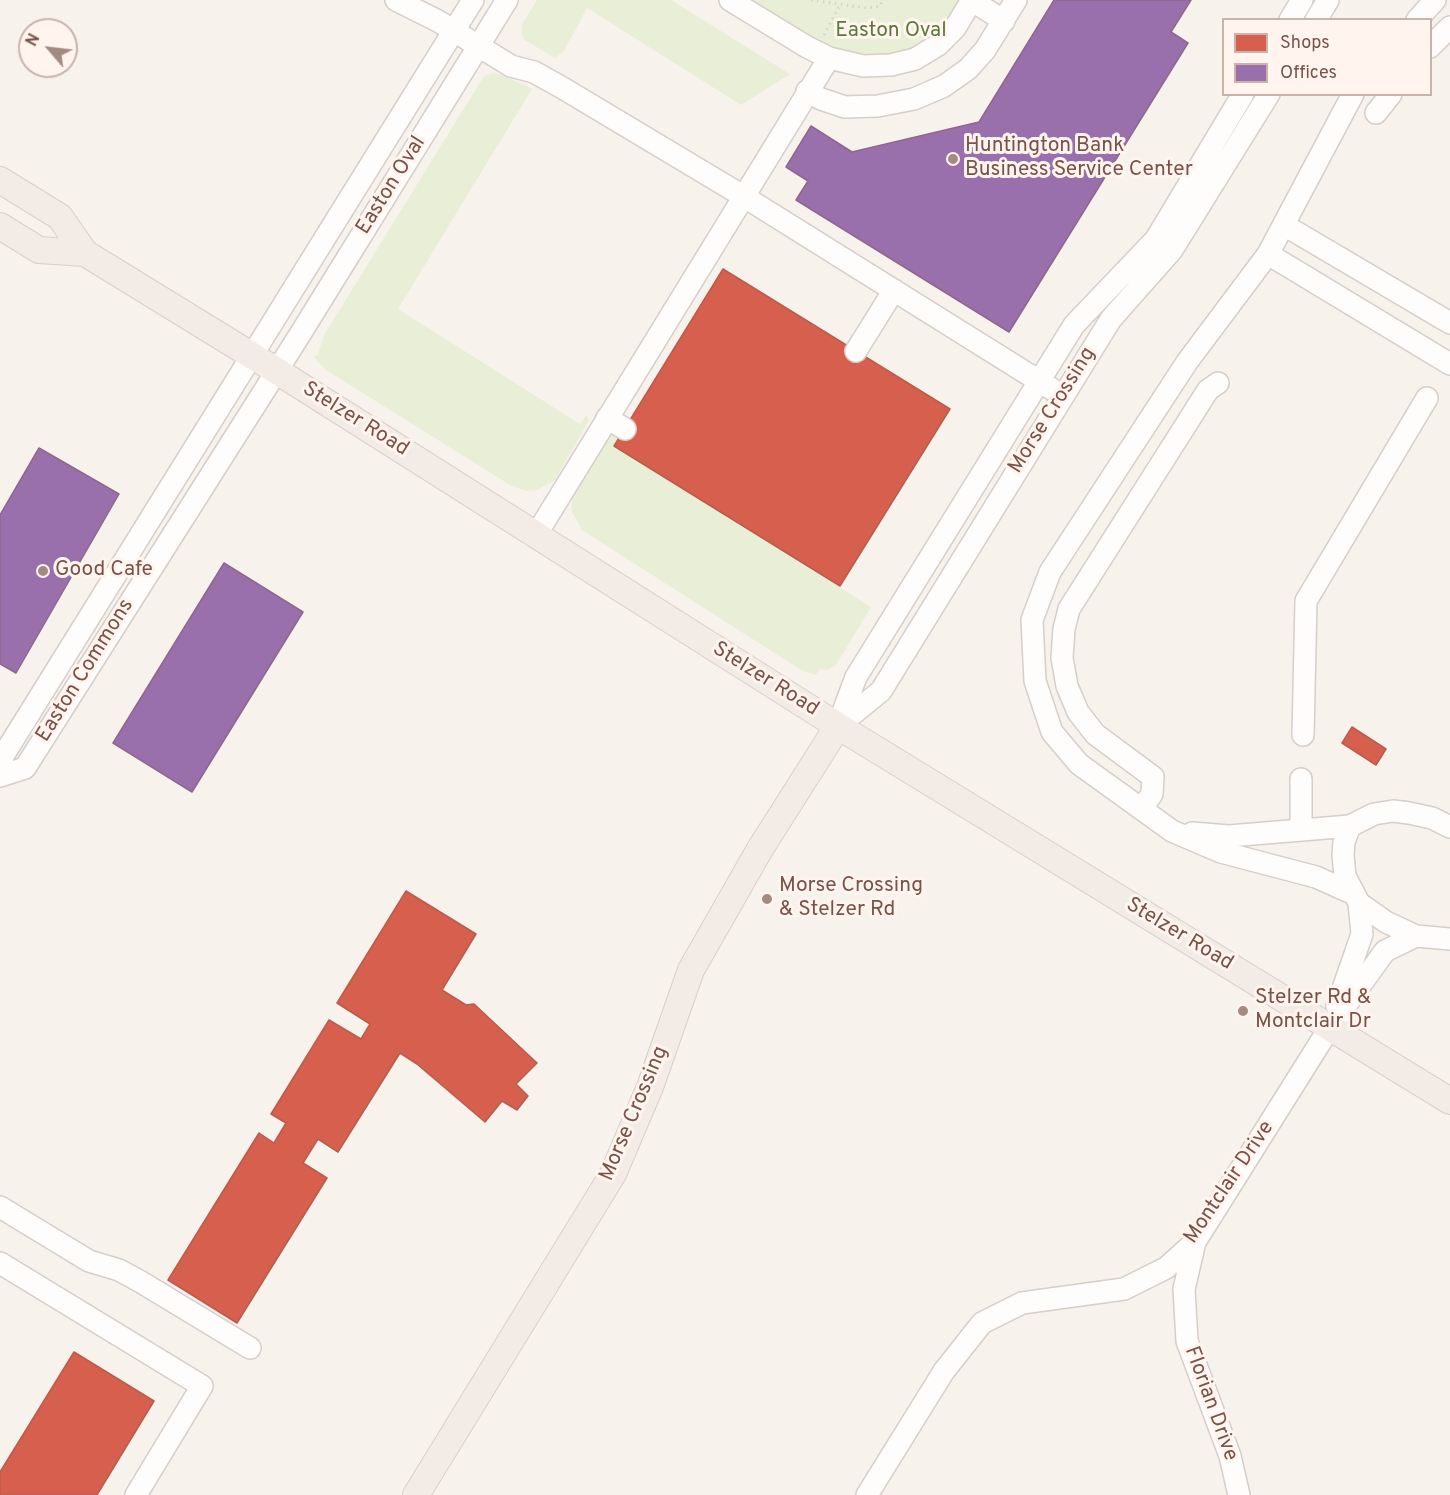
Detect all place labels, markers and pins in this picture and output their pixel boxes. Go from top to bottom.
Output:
place label: Huntington Bank Business Service Center [965,134,1193,184]
marker: Huntington Bank Business Service Center [946,152,960,166]
place label: Good Cafe [55,558,153,584]
marker: Good Cafe [36,564,50,578]
place label: Morse Crossing & Stelzer Rd [779,874,923,924]
marker: Morse Crossing & Stelzer Rd [760,892,774,906]
place label: Stelzer Rd & Montclair Dr [1255,986,1371,1036]
marker: Stelzer Rd & Montclair Dr [1236,1004,1250,1018]

